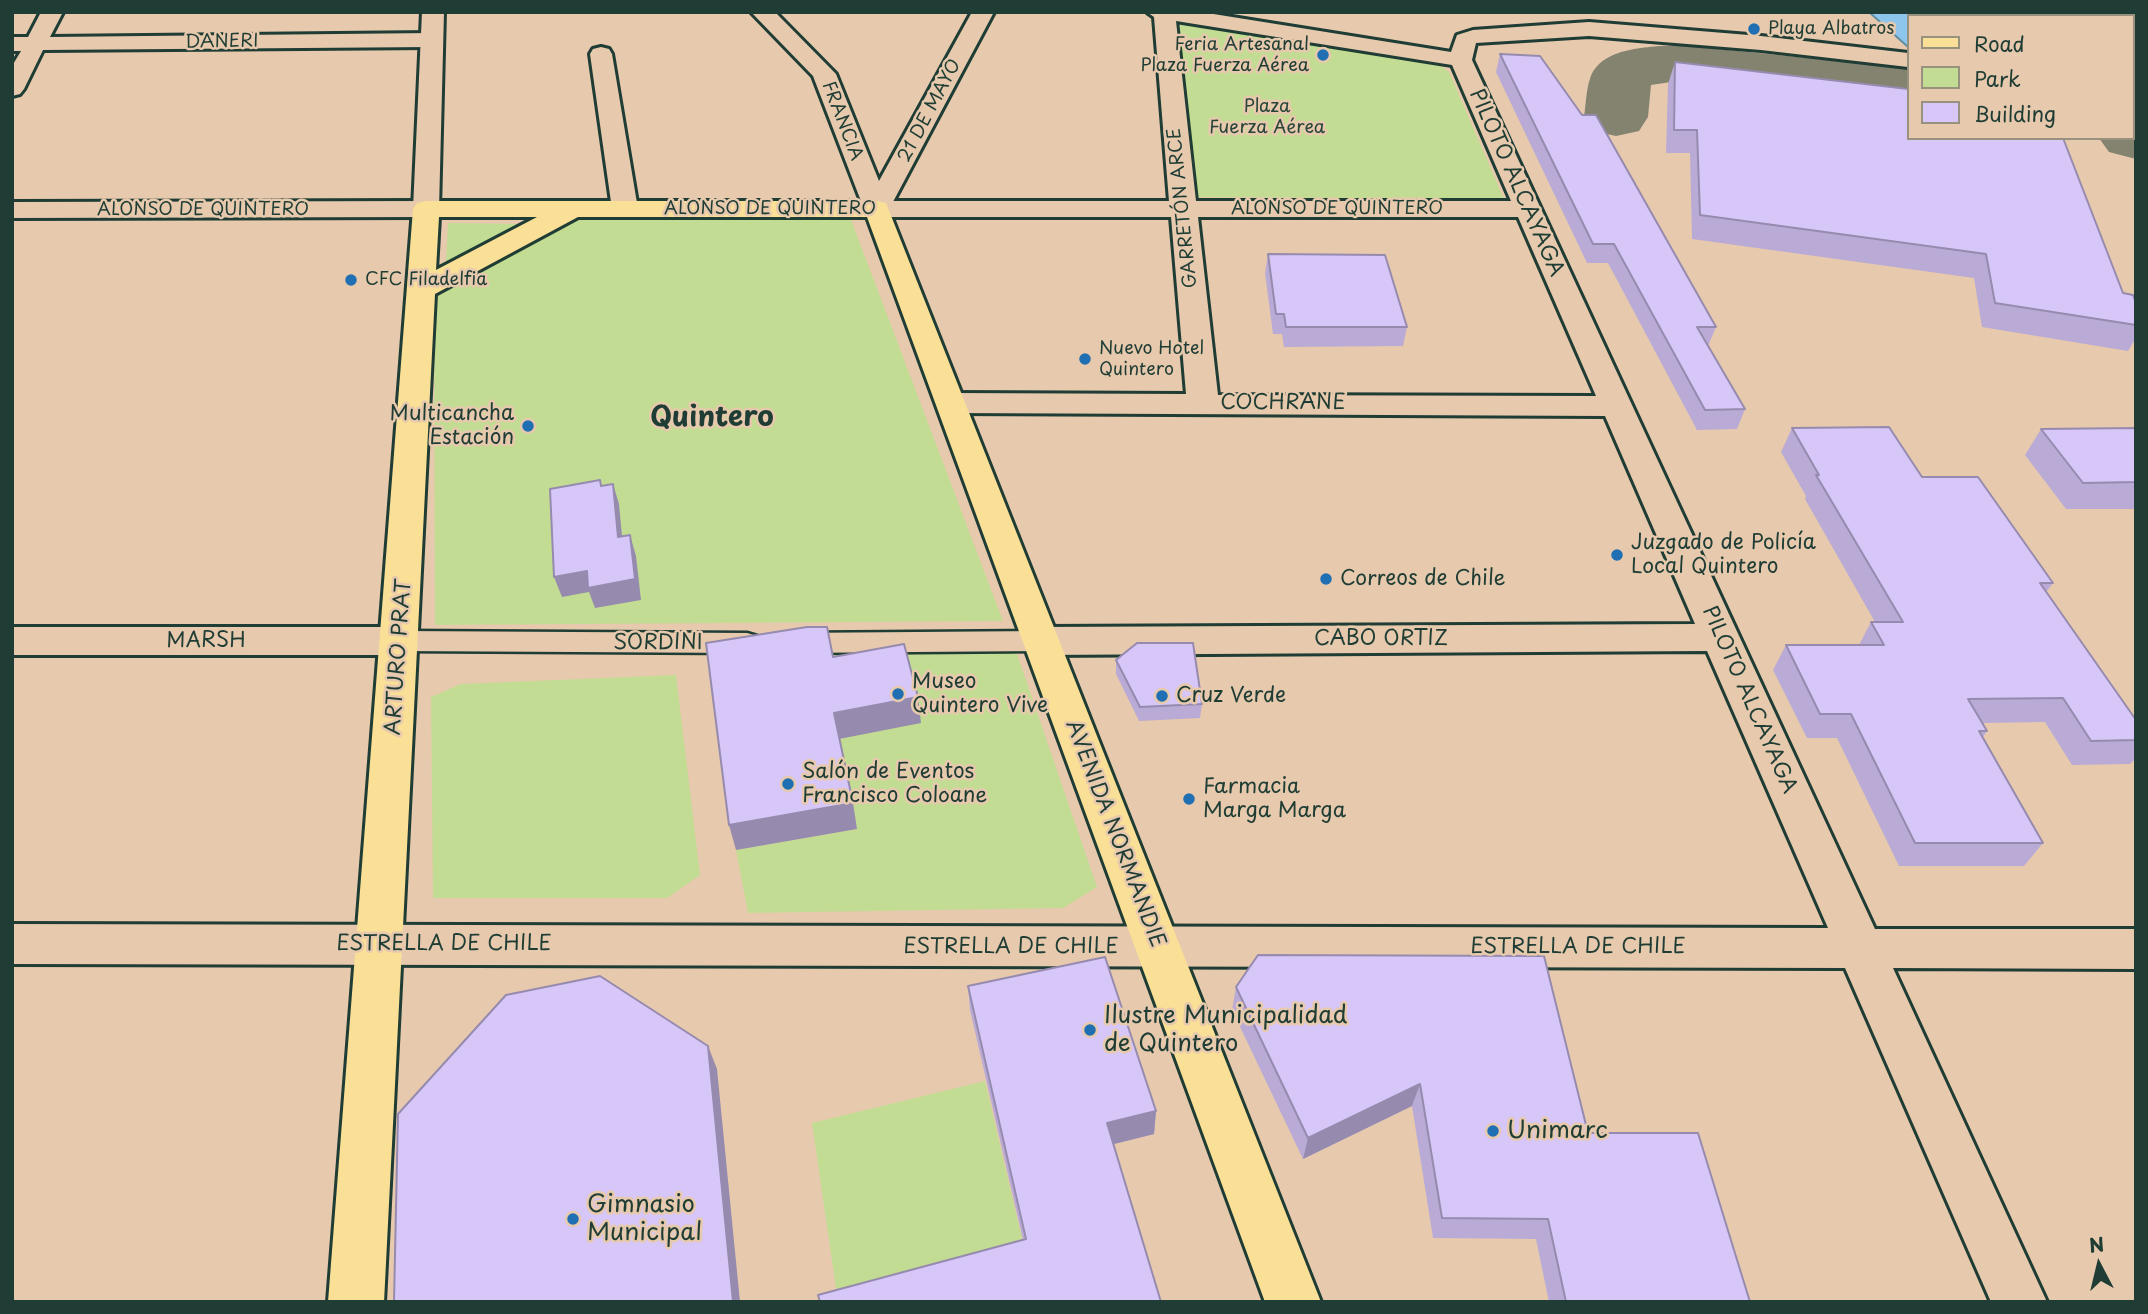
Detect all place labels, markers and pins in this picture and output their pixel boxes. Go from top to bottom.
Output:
place label: Playa Albatros [1768,18,1894,40]
marker: Playa Albatros [1746,21,1762,37]
place label: Feria Artesanal Plaza Fuerza Aérea [1141,34,1309,76]
marker: Feria Artesanal Plaza Fuerza Aérea [1315,47,1331,63]
place label: CFC Filadelfia [365,269,487,291]
marker: CFC Filadelfia [343,272,359,288]
place label: Nuevo Hotel Quintero [1099,338,1204,380]
marker: Nuevo Hotel Quintero [1077,351,1093,367]
place label: Multicancha Estación [389,401,514,451]
marker: Multicancha Estación [520,418,536,434]
place label: Juzgado de Policía Local Quintero [1631,530,1816,580]
marker: Juzgado de Policía Local Quintero [1609,547,1625,563]
place label: Correos de Chile [1340,566,1506,592]
marker: Correos de Chile [1318,571,1334,587]
place label: Museo Quintero Vive [912,669,1048,719]
place label: Cruz Verde [1176,683,1286,709]
marker: Museo Quintero Vive [890,686,906,702]
marker: Cruz Verde [1154,688,1170,704]
place label: Salón de Eventos Francisco Coloane [802,759,987,809]
place label: Farmacia Marga Marga [1203,774,1346,824]
marker: Salón de Eventos Francisco Coloane [780,776,796,792]
marker: Farmacia Marga Marga [1181,791,1197,807]
place label: Ilustre Municipalidad de Quintero [1104,1002,1348,1058]
marker: Ilustre Municipalidad de Quintero [1082,1022,1098,1038]
place label: Unimarc [1507,1117,1608,1145]
marker: Unimarc [1485,1123,1501,1139]
place label: Gimnasio Municipal [587,1191,702,1247]
marker: Gimnasio Municipal [565,1211,581,1227]

